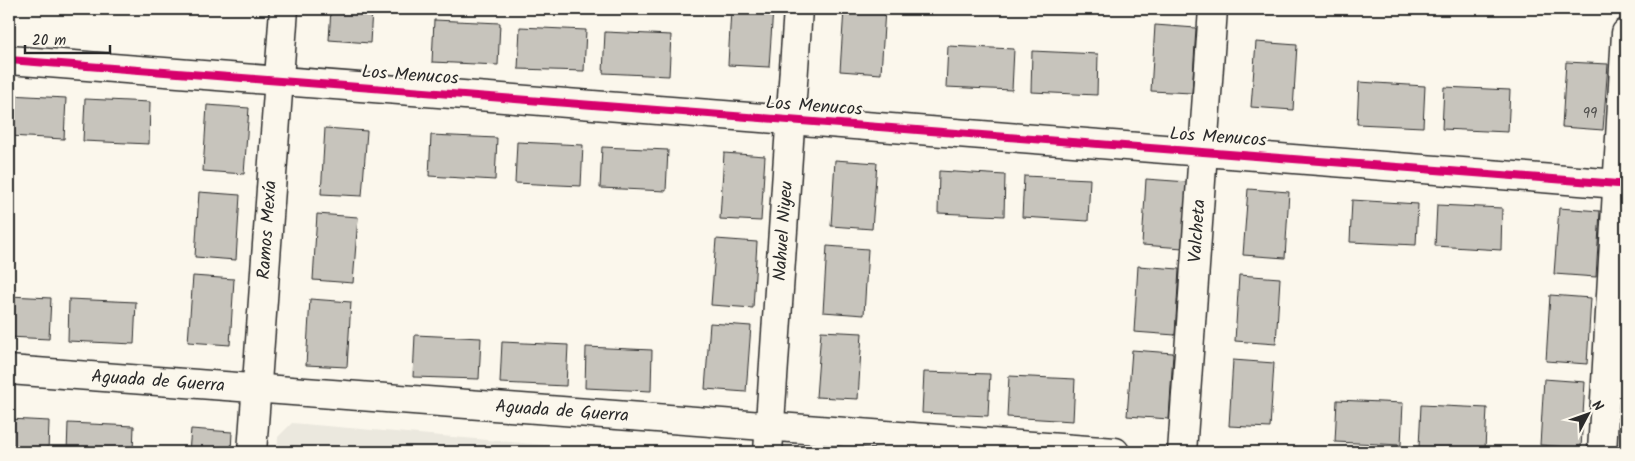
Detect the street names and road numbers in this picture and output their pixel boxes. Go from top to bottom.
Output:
street label: Los Menucos [360,58,460,94]
street label: Los Menucos [764,89,864,125]
street label: Los Menucos [1168,120,1268,156]
street label: Ramos Mexía [250,180,286,280]
street label: Nahuel Niyeu [766,180,802,282]
street label: Valcheta [1181,198,1215,264]
street label: Aguada de Guerra [90,363,226,401]
street label: Aguada de Guerra [494,393,630,431]

